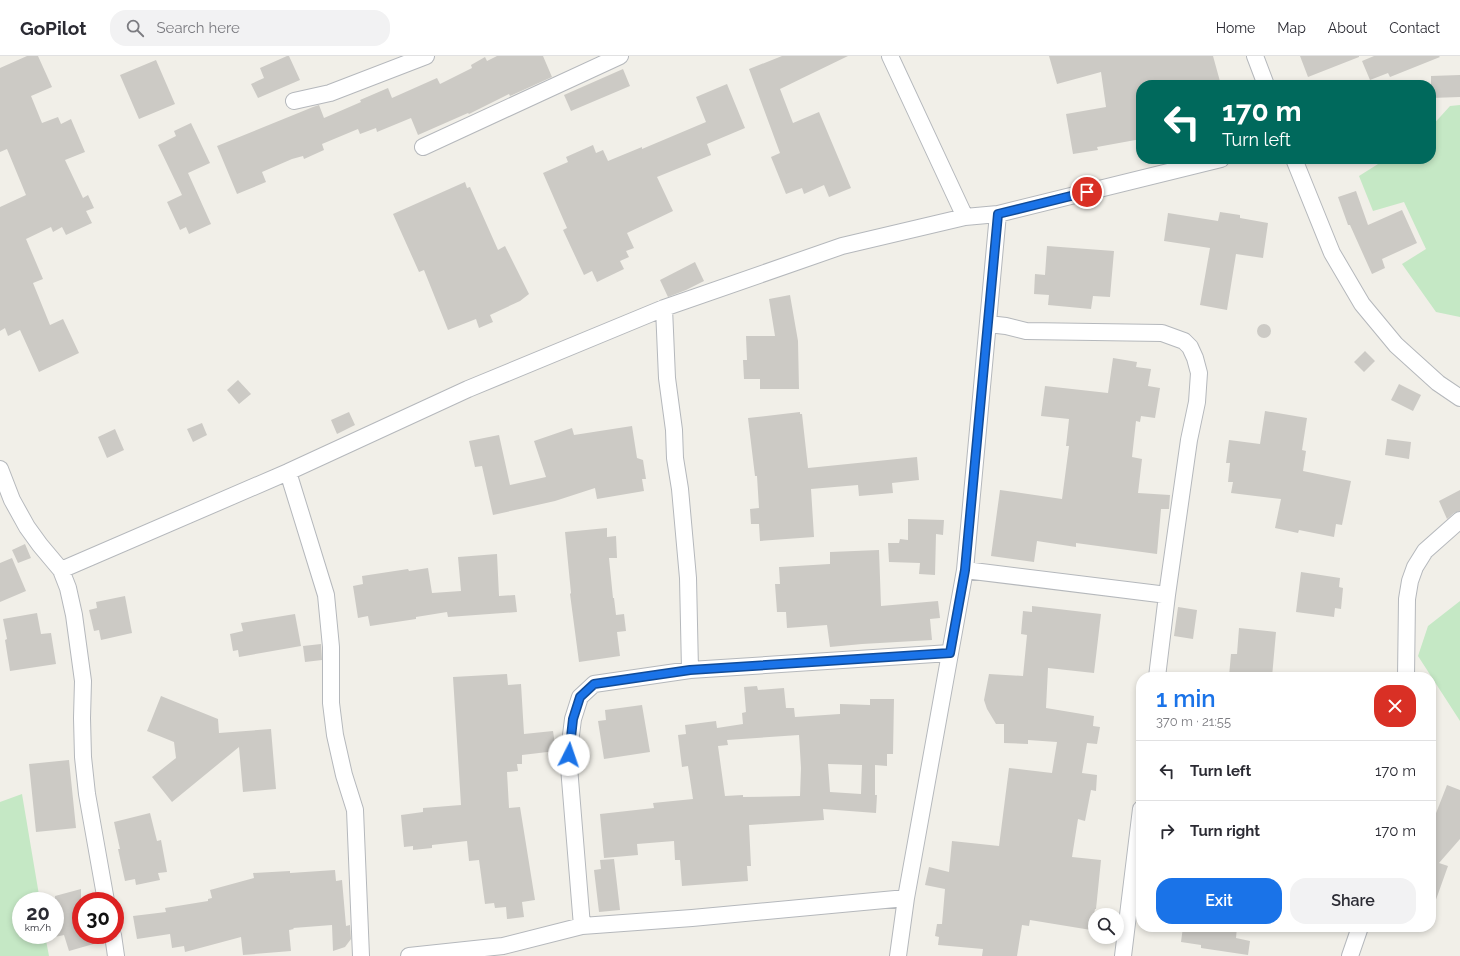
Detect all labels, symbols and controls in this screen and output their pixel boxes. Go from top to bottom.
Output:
search box [110,10,390,46]
text: GoPilot [20,17,86,39]
icon: search [124,17,146,39]
text: Search here [156,19,240,37]
text: Home [1216,20,1255,36]
text: Map [1277,20,1306,36]
text: About [1328,20,1367,36]
text: Contact [1389,20,1440,36]
text: 170 m [1222,95,1302,128]
icon: left [1156,96,1208,148]
text: Turn left [1222,129,1291,150]
pin [1070,175,1104,209]
icon: arrive [1076,181,1098,203]
text: 1 min [1156,684,1216,713]
button: close [1374,685,1416,727]
text: 370 m · 21:55 [1156,714,1231,729]
position arrow [548,734,590,776]
icon: left [1156,760,1178,782]
text: Turn left [1190,762,1251,780]
text: 170 m [1375,762,1416,780]
icon: right [1156,820,1178,842]
text: Turn right [1190,822,1260,840]
text: 170 m [1375,822,1416,840]
button: Exit [1156,878,1282,924]
button: Share [1290,878,1416,924]
speed limit sign: 30 [72,892,124,944]
text: 20 [26,901,50,925]
map controls [1088,908,1124,944]
button: search [1088,908,1124,944]
text: km/h [25,922,51,933]

